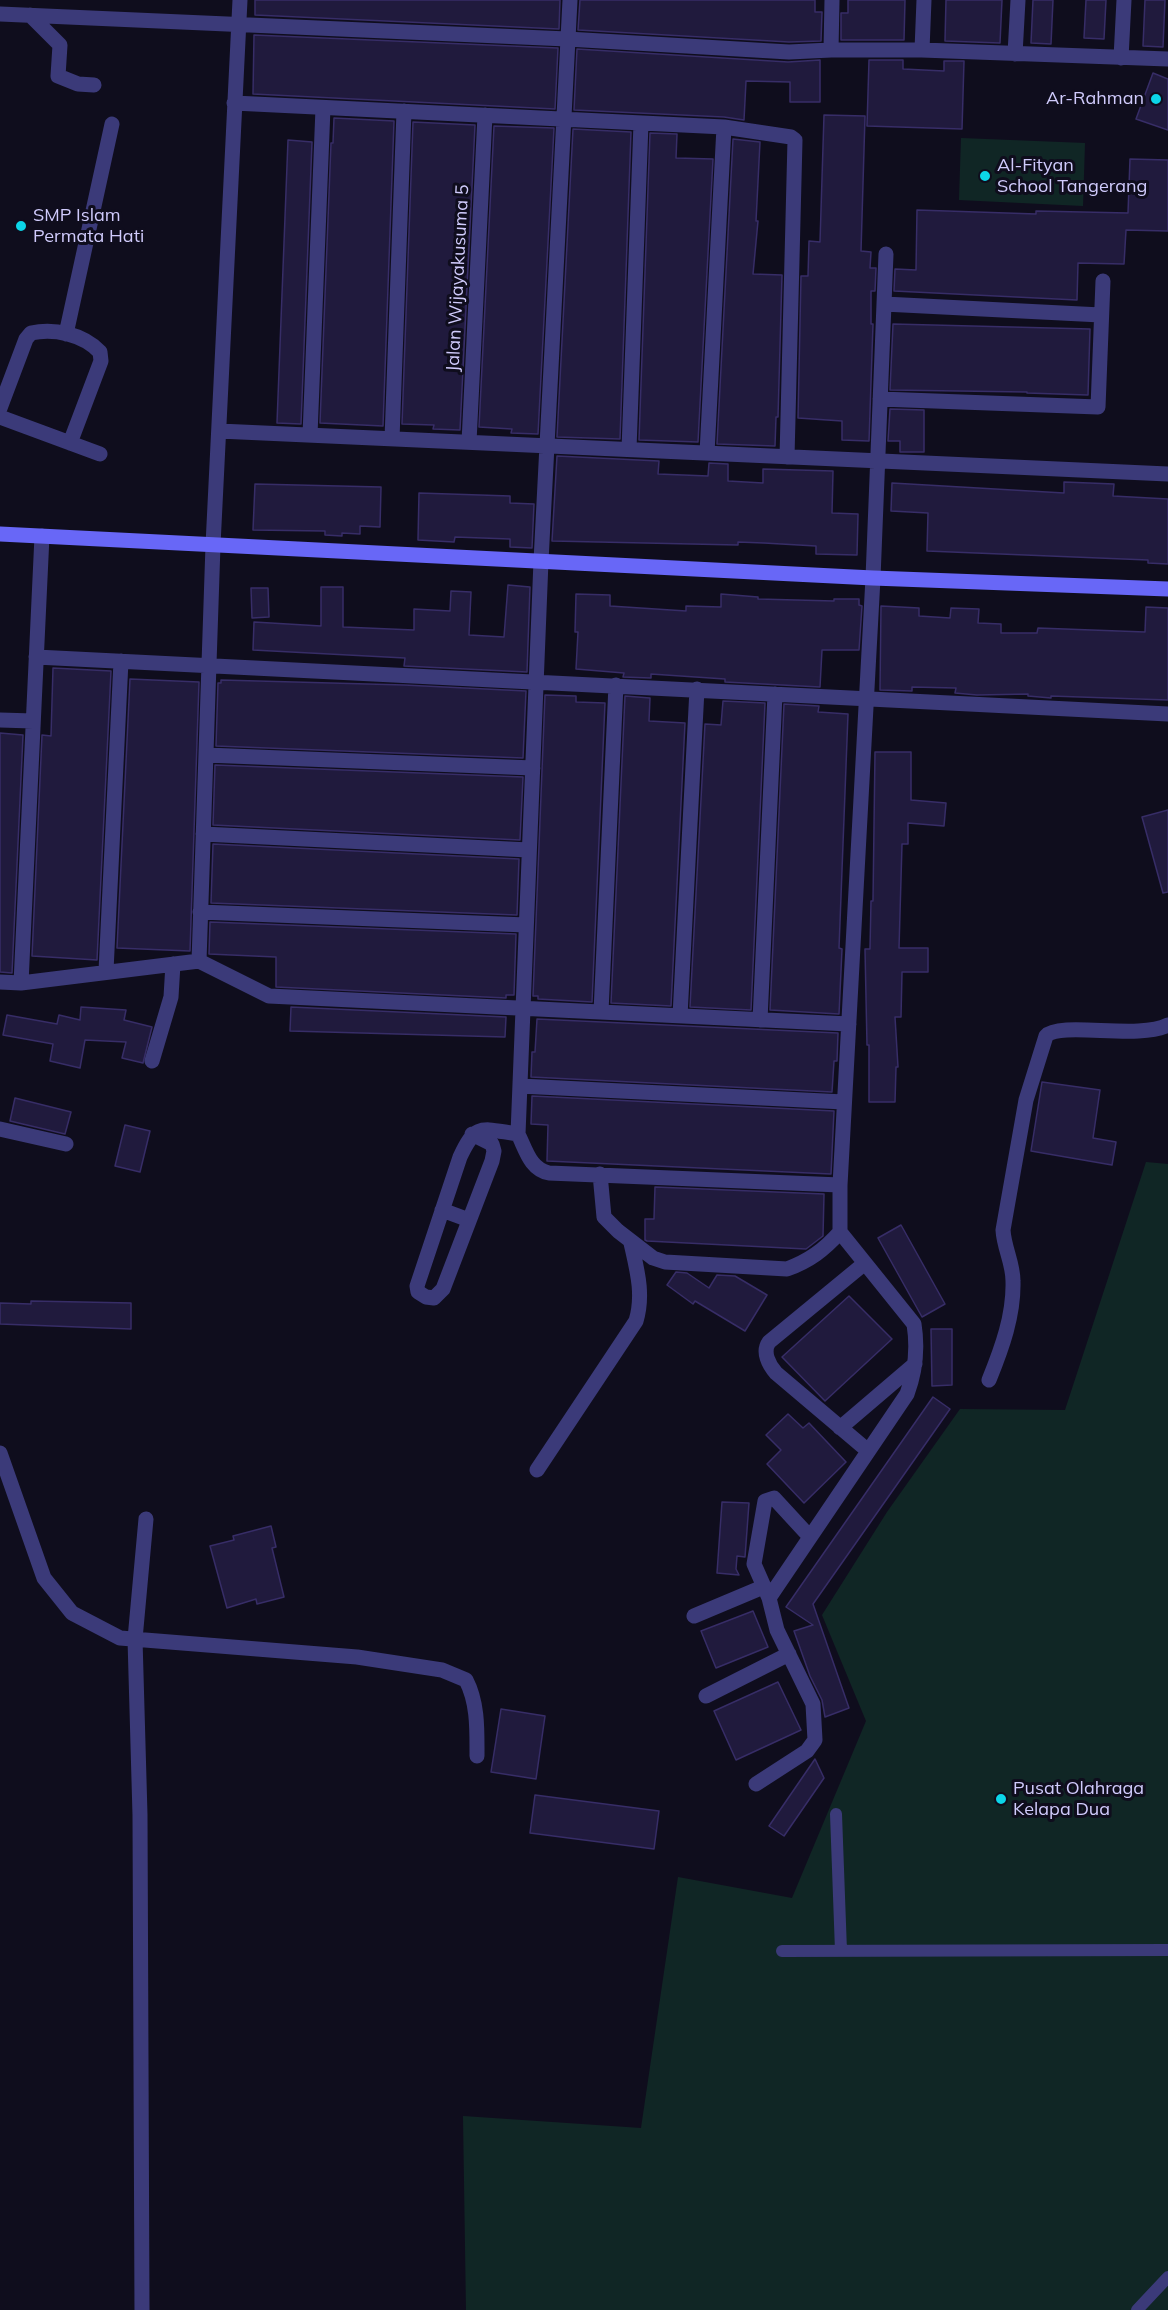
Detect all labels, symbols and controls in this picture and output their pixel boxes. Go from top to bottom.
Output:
place label: Ar-Rahman [1046,88,1144,110]
marker: Ar-Rahman [1149,92,1163,106]
place label: Al-Fityan School Tangerang [997,155,1147,198]
marker: Al-Fityan School Tangerang [978,169,992,183]
street label: Jalan Wijayakusuma 5 [442,184,474,372]
place label: SMP Islam Permata Hati [33,205,144,248]
marker: SMP Islam Permata Hati [14,219,28,233]
place label: Pusat Olahraga Kelapa Dua [1013,1778,1144,1820]
marker: Pusat Olahraga Kelapa Dua [994,1792,1008,1806]

